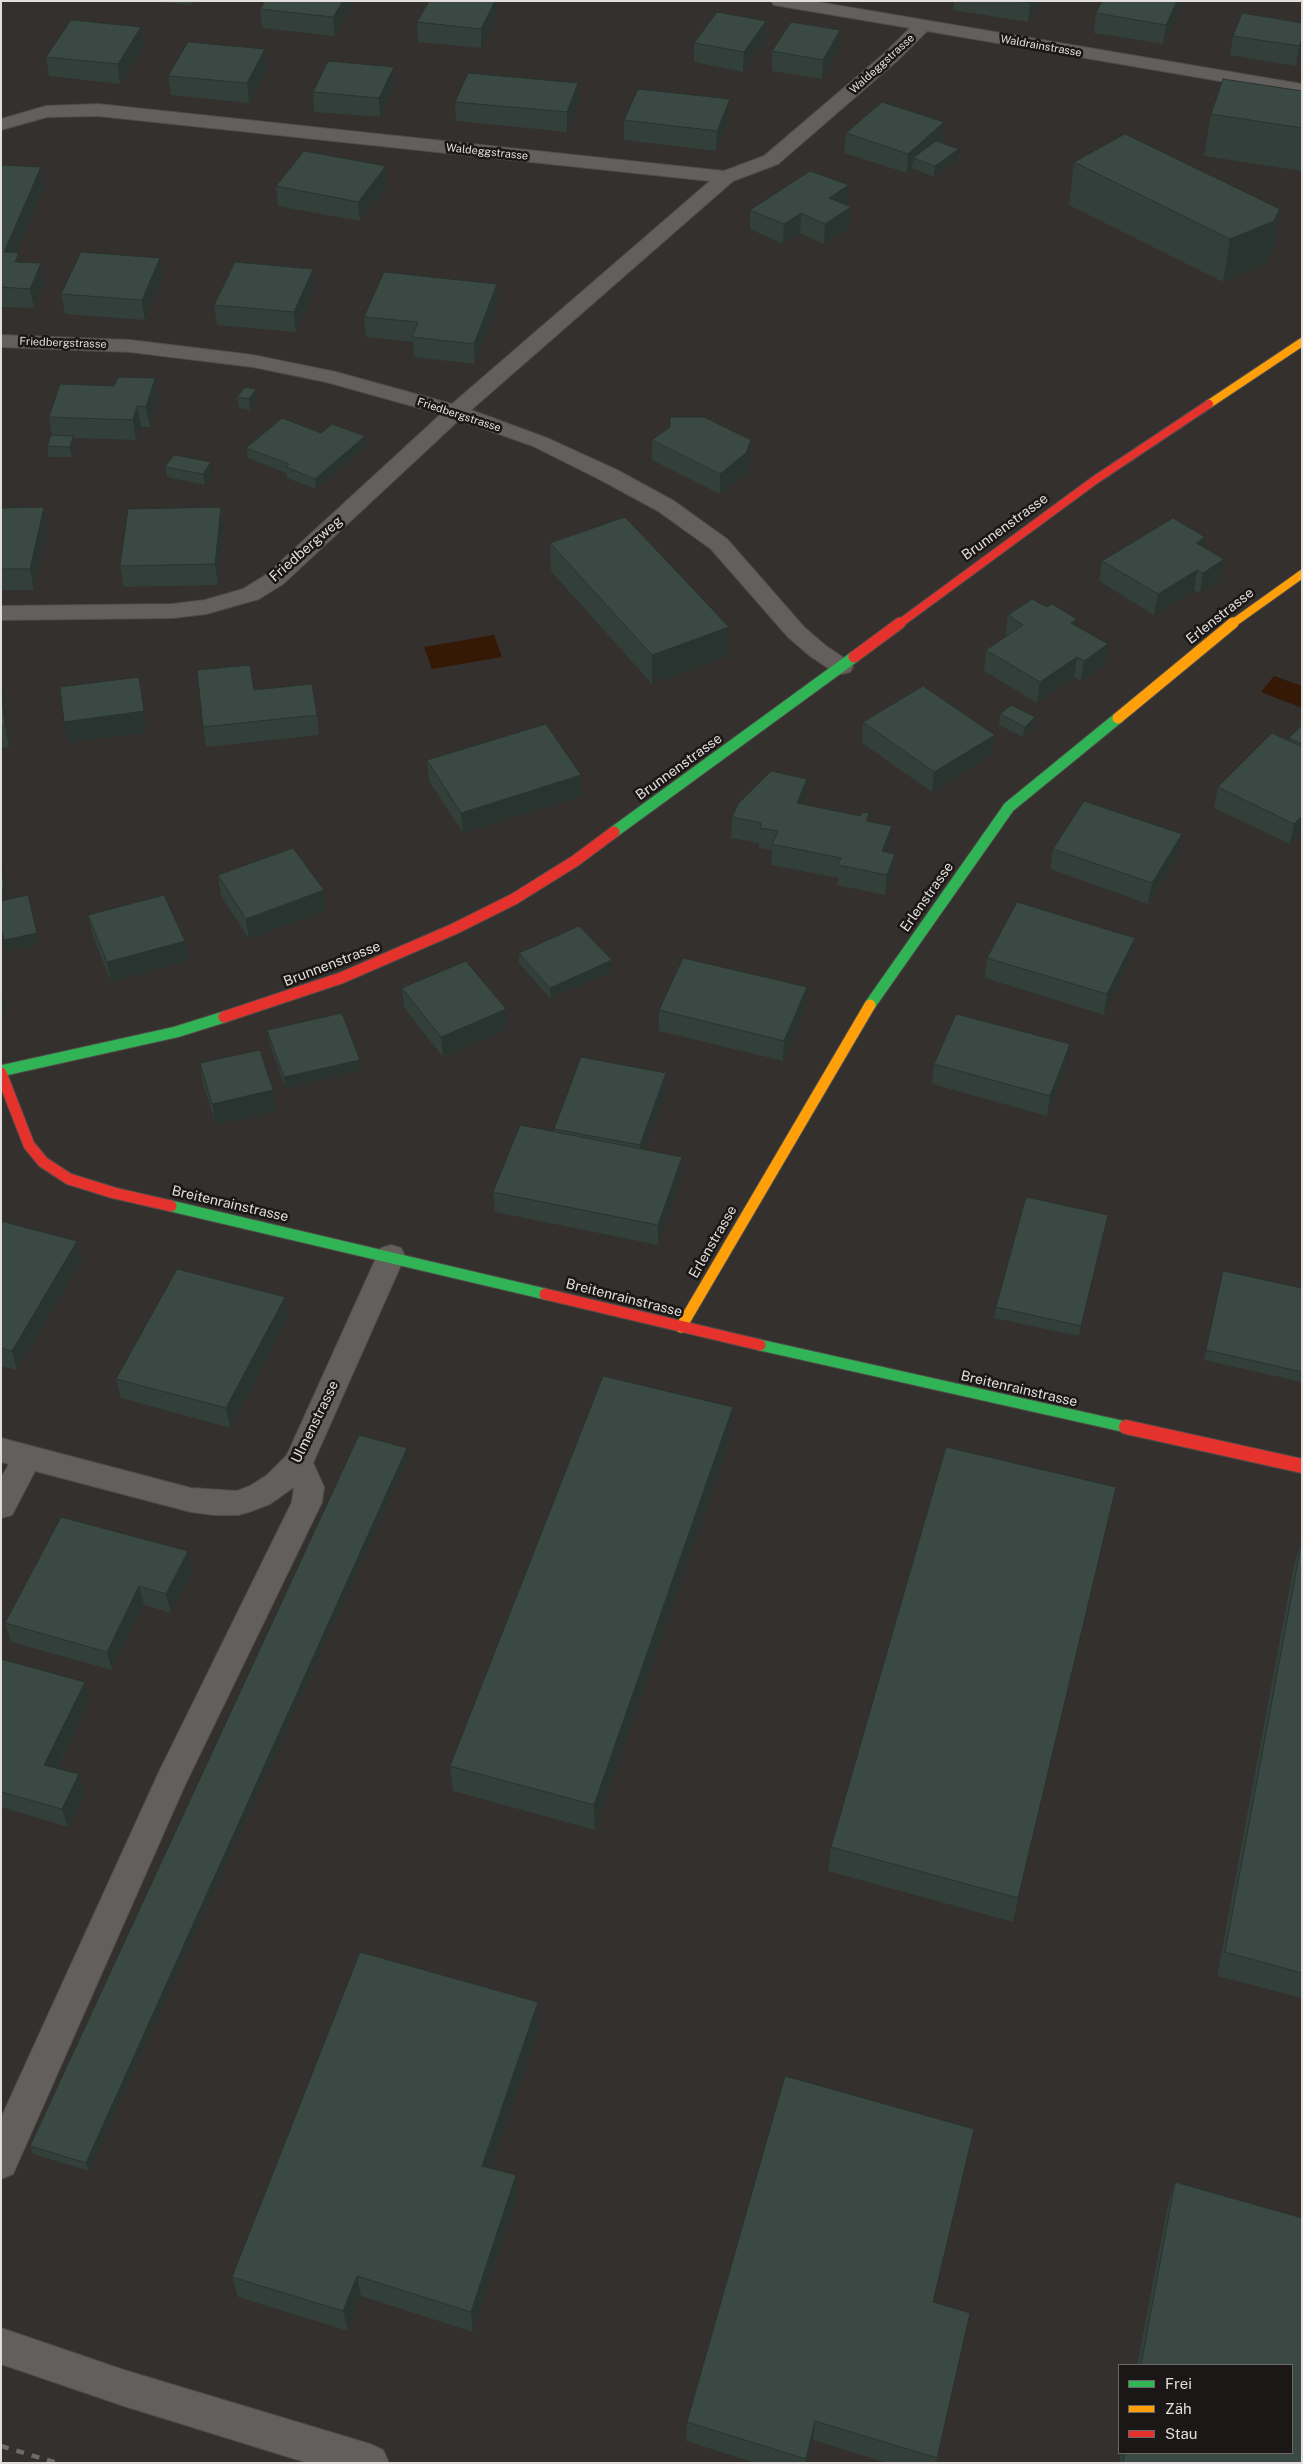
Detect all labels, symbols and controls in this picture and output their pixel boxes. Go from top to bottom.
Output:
street label: Waldeggstrasse [847,32,917,96]
street label: Waldrainstrasse [999,32,1083,60]
street label: Waldeggstrasse [445,141,529,163]
street label: Friedbergstrasse [19,335,107,351]
street label: Friedbergstrasse [416,395,502,435]
street label: Brunnenstrasse [959,490,1051,564]
street label: Friedbergweg [266,513,346,585]
street label: Erlenstrasse [1183,584,1257,648]
street label: Brunnenstrasse [633,730,725,804]
street label: Erlenstrasse [897,859,957,935]
street label: Brunnenstrasse [281,938,383,990]
street label: Breitenrainstrasse [170,1182,290,1226]
street label: Erlenstrasse [685,1203,741,1281]
street label: Breitenrainstrasse [564,1275,684,1321]
street label: Breitenrainstrasse [959,1367,1079,1411]
street label: Ulmenstrasse [288,1378,342,1466]
legend [1118,2364,1293,2454]
text: Frei [1165,2375,1192,2392]
text: Zäh [1165,2400,1192,2417]
text: Stau [1165,2425,1198,2442]

